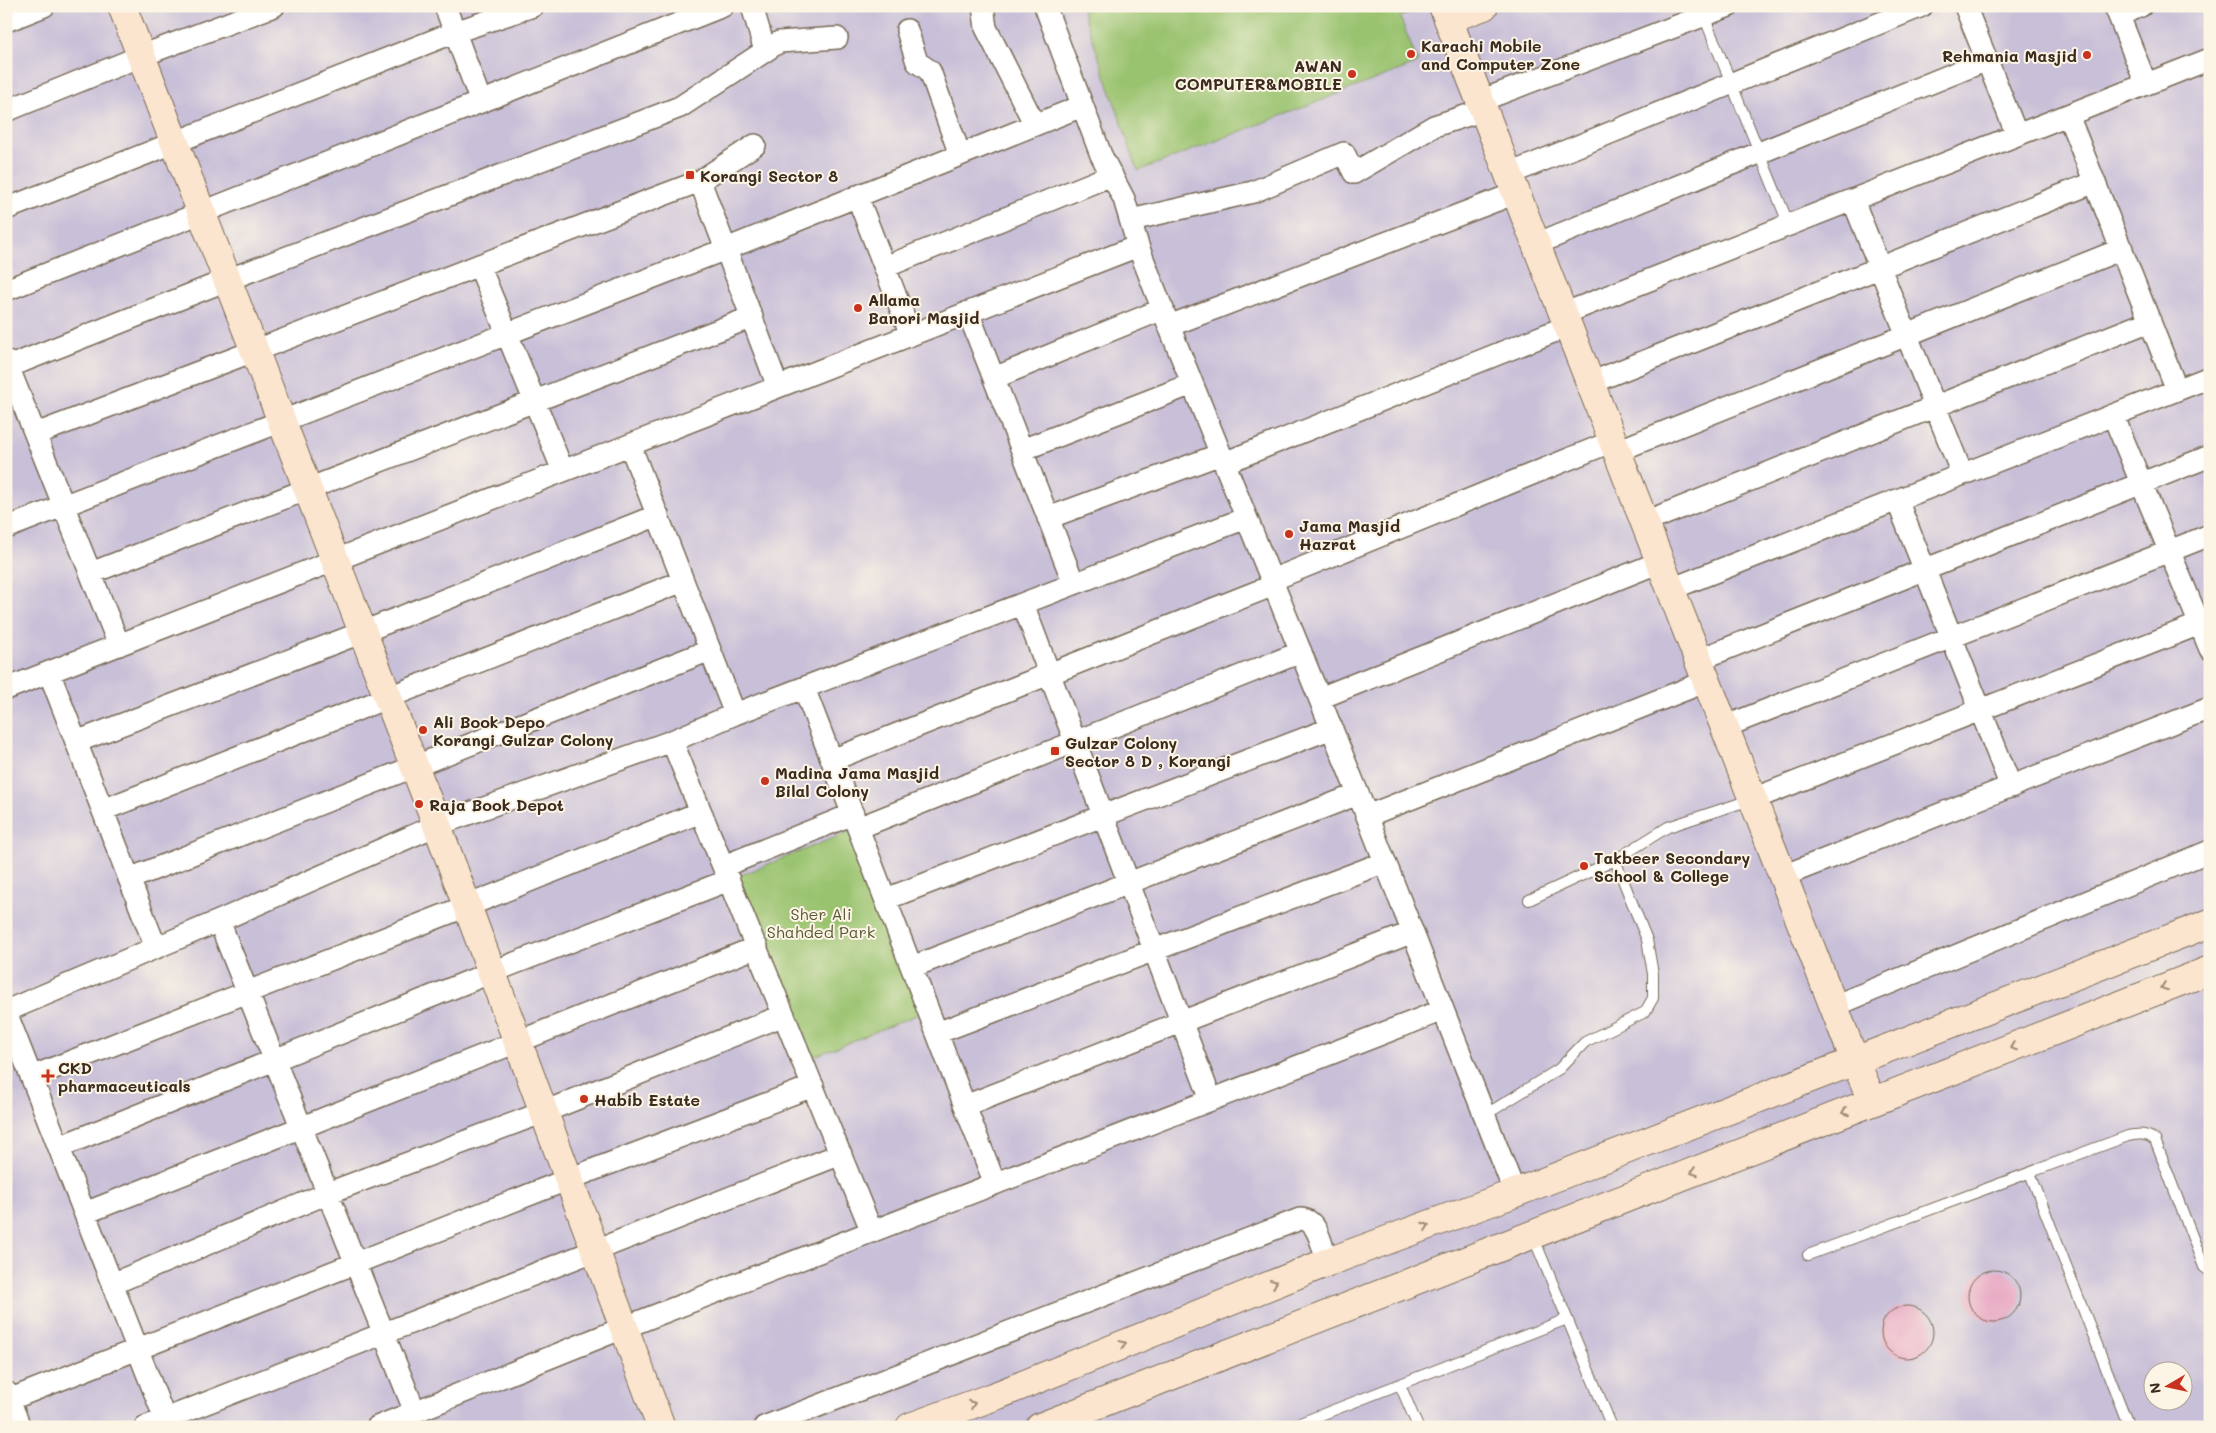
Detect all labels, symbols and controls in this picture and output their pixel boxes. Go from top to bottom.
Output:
place label: Karachi Mobile and Computer Zone [1421,35,1580,74]
place label: Rehmania Masjid [1942,45,2077,66]
marker: Karachi Mobile and Computer Zone [1405,48,1417,60]
marker: Rehmania Masjid [2081,49,2093,61]
place label: AWAN COMPUTER&MOBILE [1175,55,1342,94]
marker: AWAN COMPUTER&MOBILE [1346,68,1358,80]
place label: Korangi Sector 8 [700,165,838,186]
marker: Korangi Sector 8 [684,169,696,181]
place label: Allama Banori Masjid [868,289,979,328]
marker: Allama Banori Masjid [852,302,864,314]
place label: Jama Masjid Hazrat [1299,515,1400,554]
marker: Jama Masjid Hazrat [1283,528,1295,540]
place label: Ali Book Depo Korangi Gulzar Colony [433,711,614,750]
marker: Ali Book Depo Korangi Gulzar Colony [417,724,429,736]
place label: Gulzar Colony Sector 8 D , Korangi [1065,732,1231,771]
marker: Gulzar Colony Sector 8 D , Korangi [1049,745,1061,757]
place label: Madina Jama Masjid Bilal Colony [775,762,939,801]
marker: Madina Jama Masjid Bilal Colony [759,775,771,787]
place label: Raja Book Depot [429,794,564,815]
marker: Raja Book Depot [413,798,425,810]
place label: Takbeer Secondary School & College [1594,847,1751,886]
marker: Takbeer Secondary School & College [1578,860,1590,872]
park label: Sher Ali Shahded Park [767,903,875,942]
one-way arrow [2161,982,2169,992]
one-way arrow [2009,1041,2018,1051]
place label: CKD pharmaceuticals [58,1057,191,1096]
marker: CKD pharmaceuticals [42,1070,54,1082]
place label: Habib Estate [594,1089,700,1110]
marker: Habib Estate [578,1093,590,1105]
one-way arrow [1842,1107,1850,1117]
one-way arrow [1690,1166,1699,1176]
one-way arrow [1421,1222,1429,1232]
one-way arrow [1269,1279,1278,1290]
one-way arrow [1118,1340,1127,1350]
north arrow [2144,1360,2194,1410]
text: N [2144,1381,2165,1395]
one-way arrow [967,1400,976,1410]

